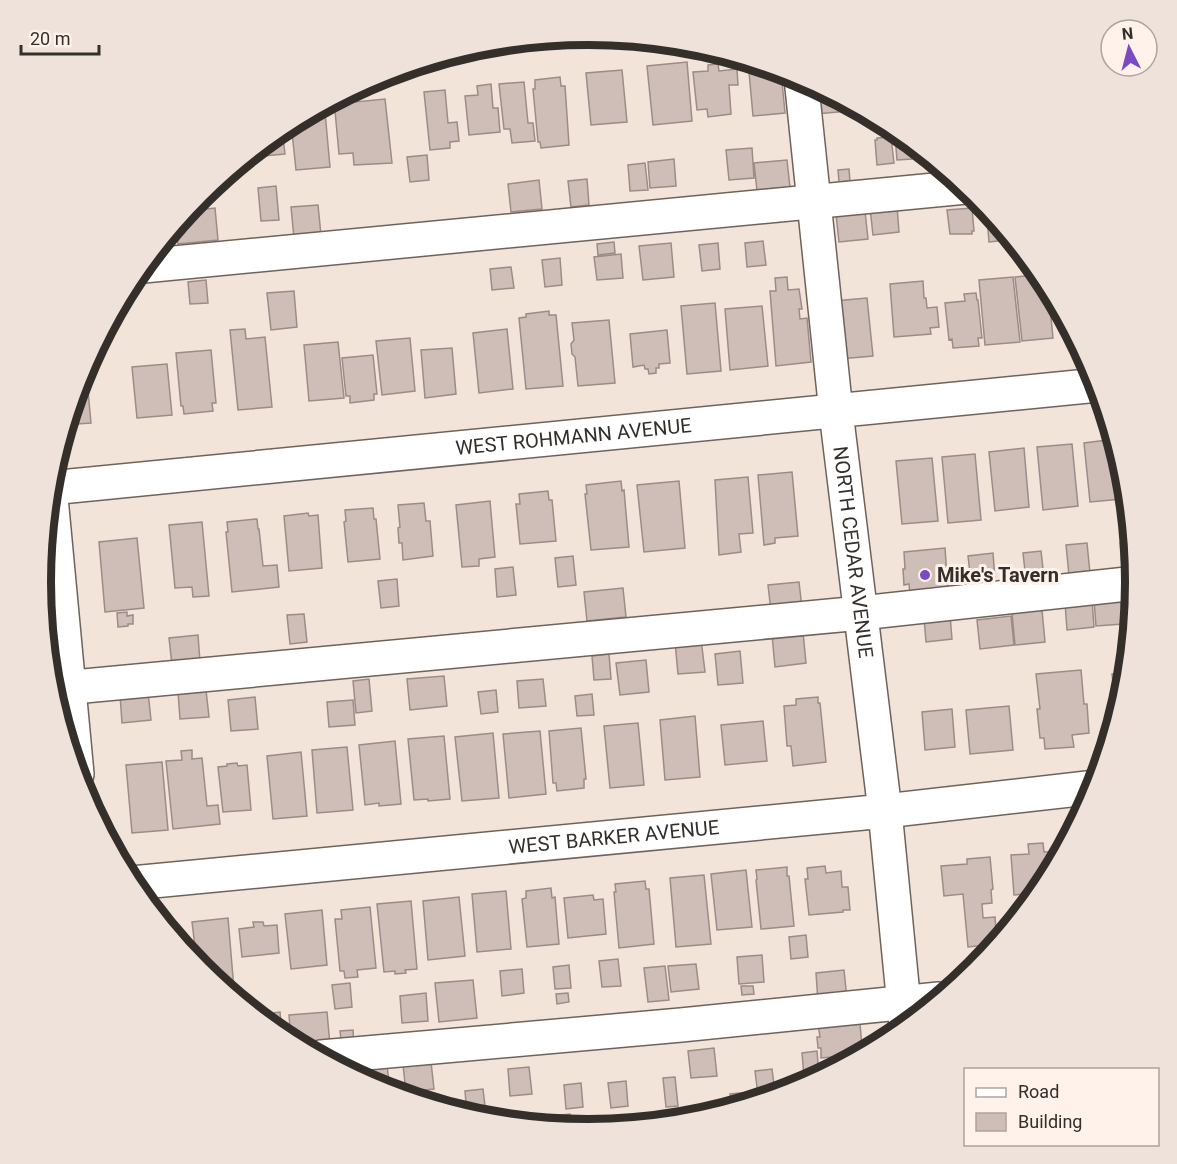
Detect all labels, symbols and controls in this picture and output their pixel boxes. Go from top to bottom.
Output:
scale bar [21,18,99,56]
north arrow [1099,18,1159,78]
text: N [1121,24,1134,44]
text: 20 m [30,28,70,49]
street label: WEST ROHMANN AVENUE [454,413,693,460]
street label: NORTH CEDAR AVENUE [828,445,878,659]
place label: Mike's Tavern [937,563,1059,587]
marker: Mike's Tavern [918,568,932,582]
street label: WEST BARKER AVENUE [507,815,720,859]
legend [964,1068,1159,1146]
text: Road [1018,1081,1059,1102]
text: Building [1018,1111,1082,1132]

